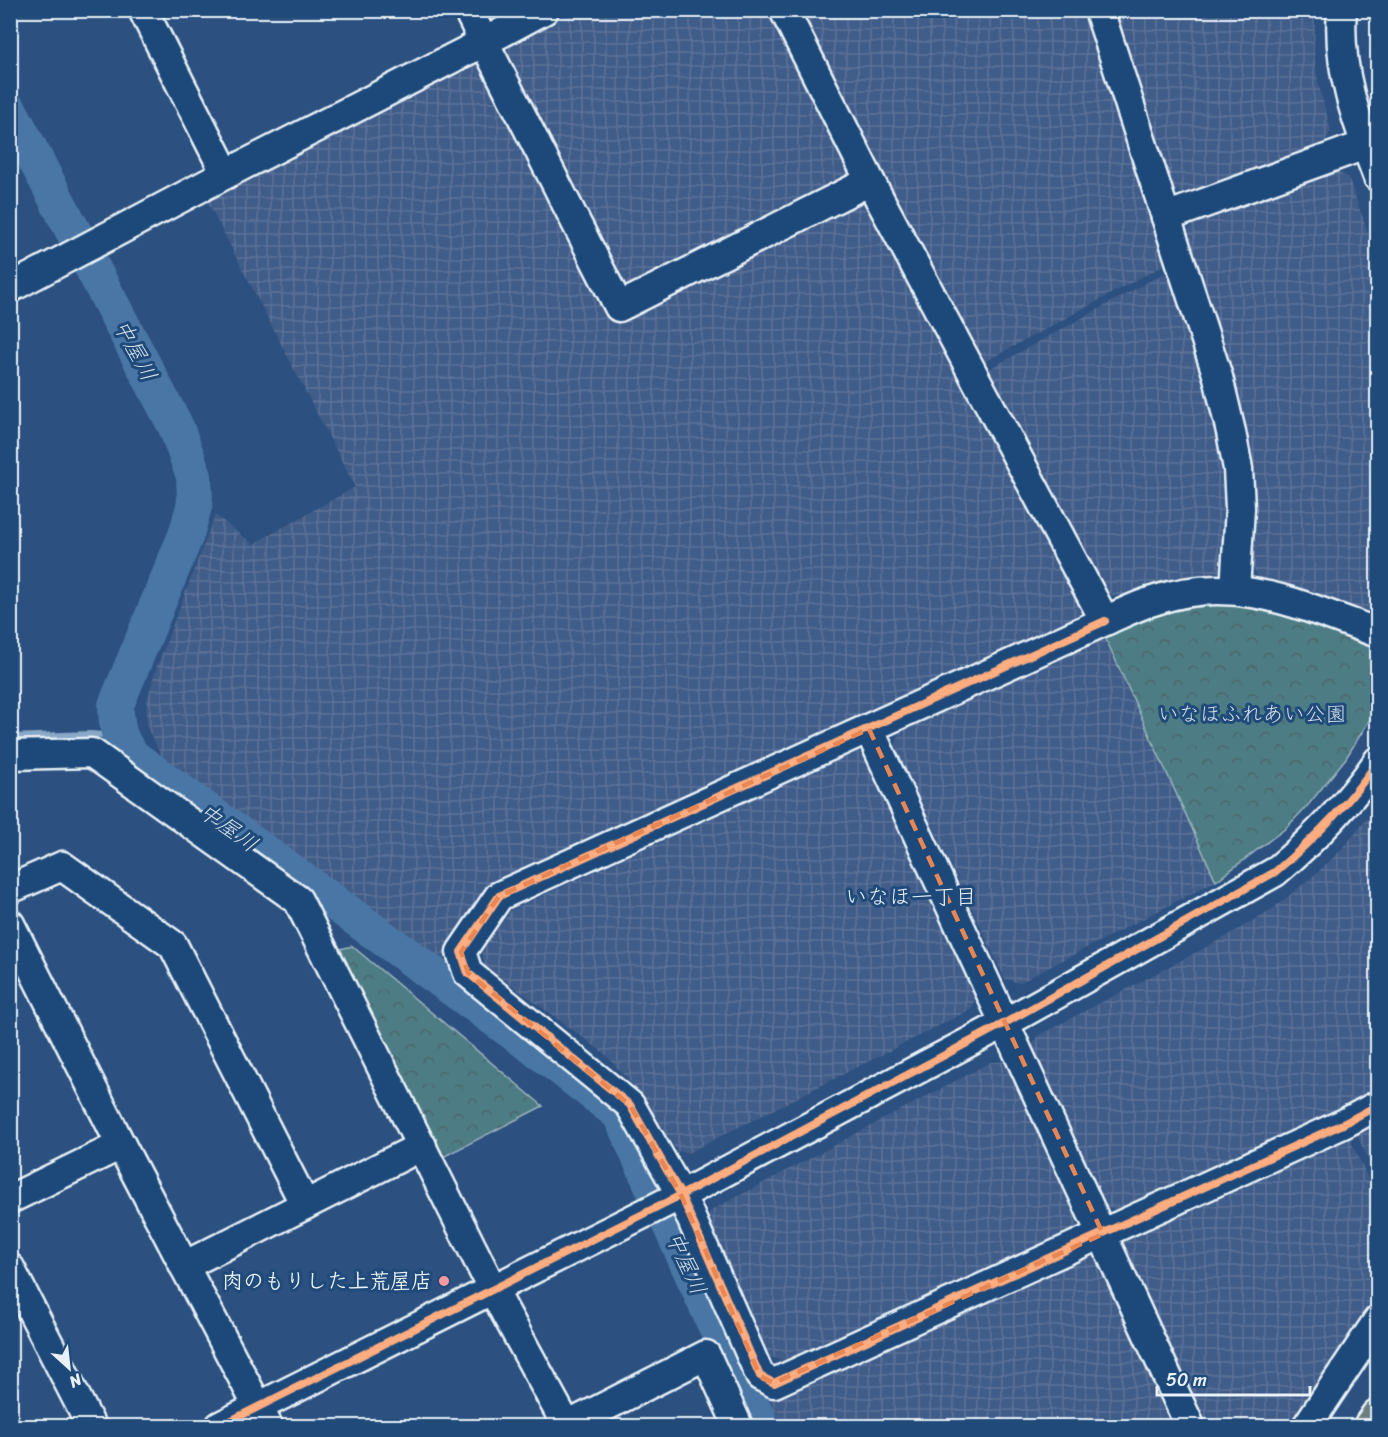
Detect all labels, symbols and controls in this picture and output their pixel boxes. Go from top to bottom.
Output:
water label: 中屋川 [103,312,168,389]
park label: いなほふれあい公園 [1158,695,1347,733]
water label: 中屋川 [191,792,267,863]
district label: いなほ一丁目 [845,877,977,916]
water label: 中屋川 [655,1225,718,1301]
place label: 肉のもりした上荒屋店 [222,1262,432,1300]
marker: 肉のもりした上荒屋店 [437,1274,451,1288]
north arrow [39,1338,99,1398]
scale bar [1157,1359,1310,1397]
text: 50 m [1166,1364,1207,1396]
text: N [63,1365,88,1397]

